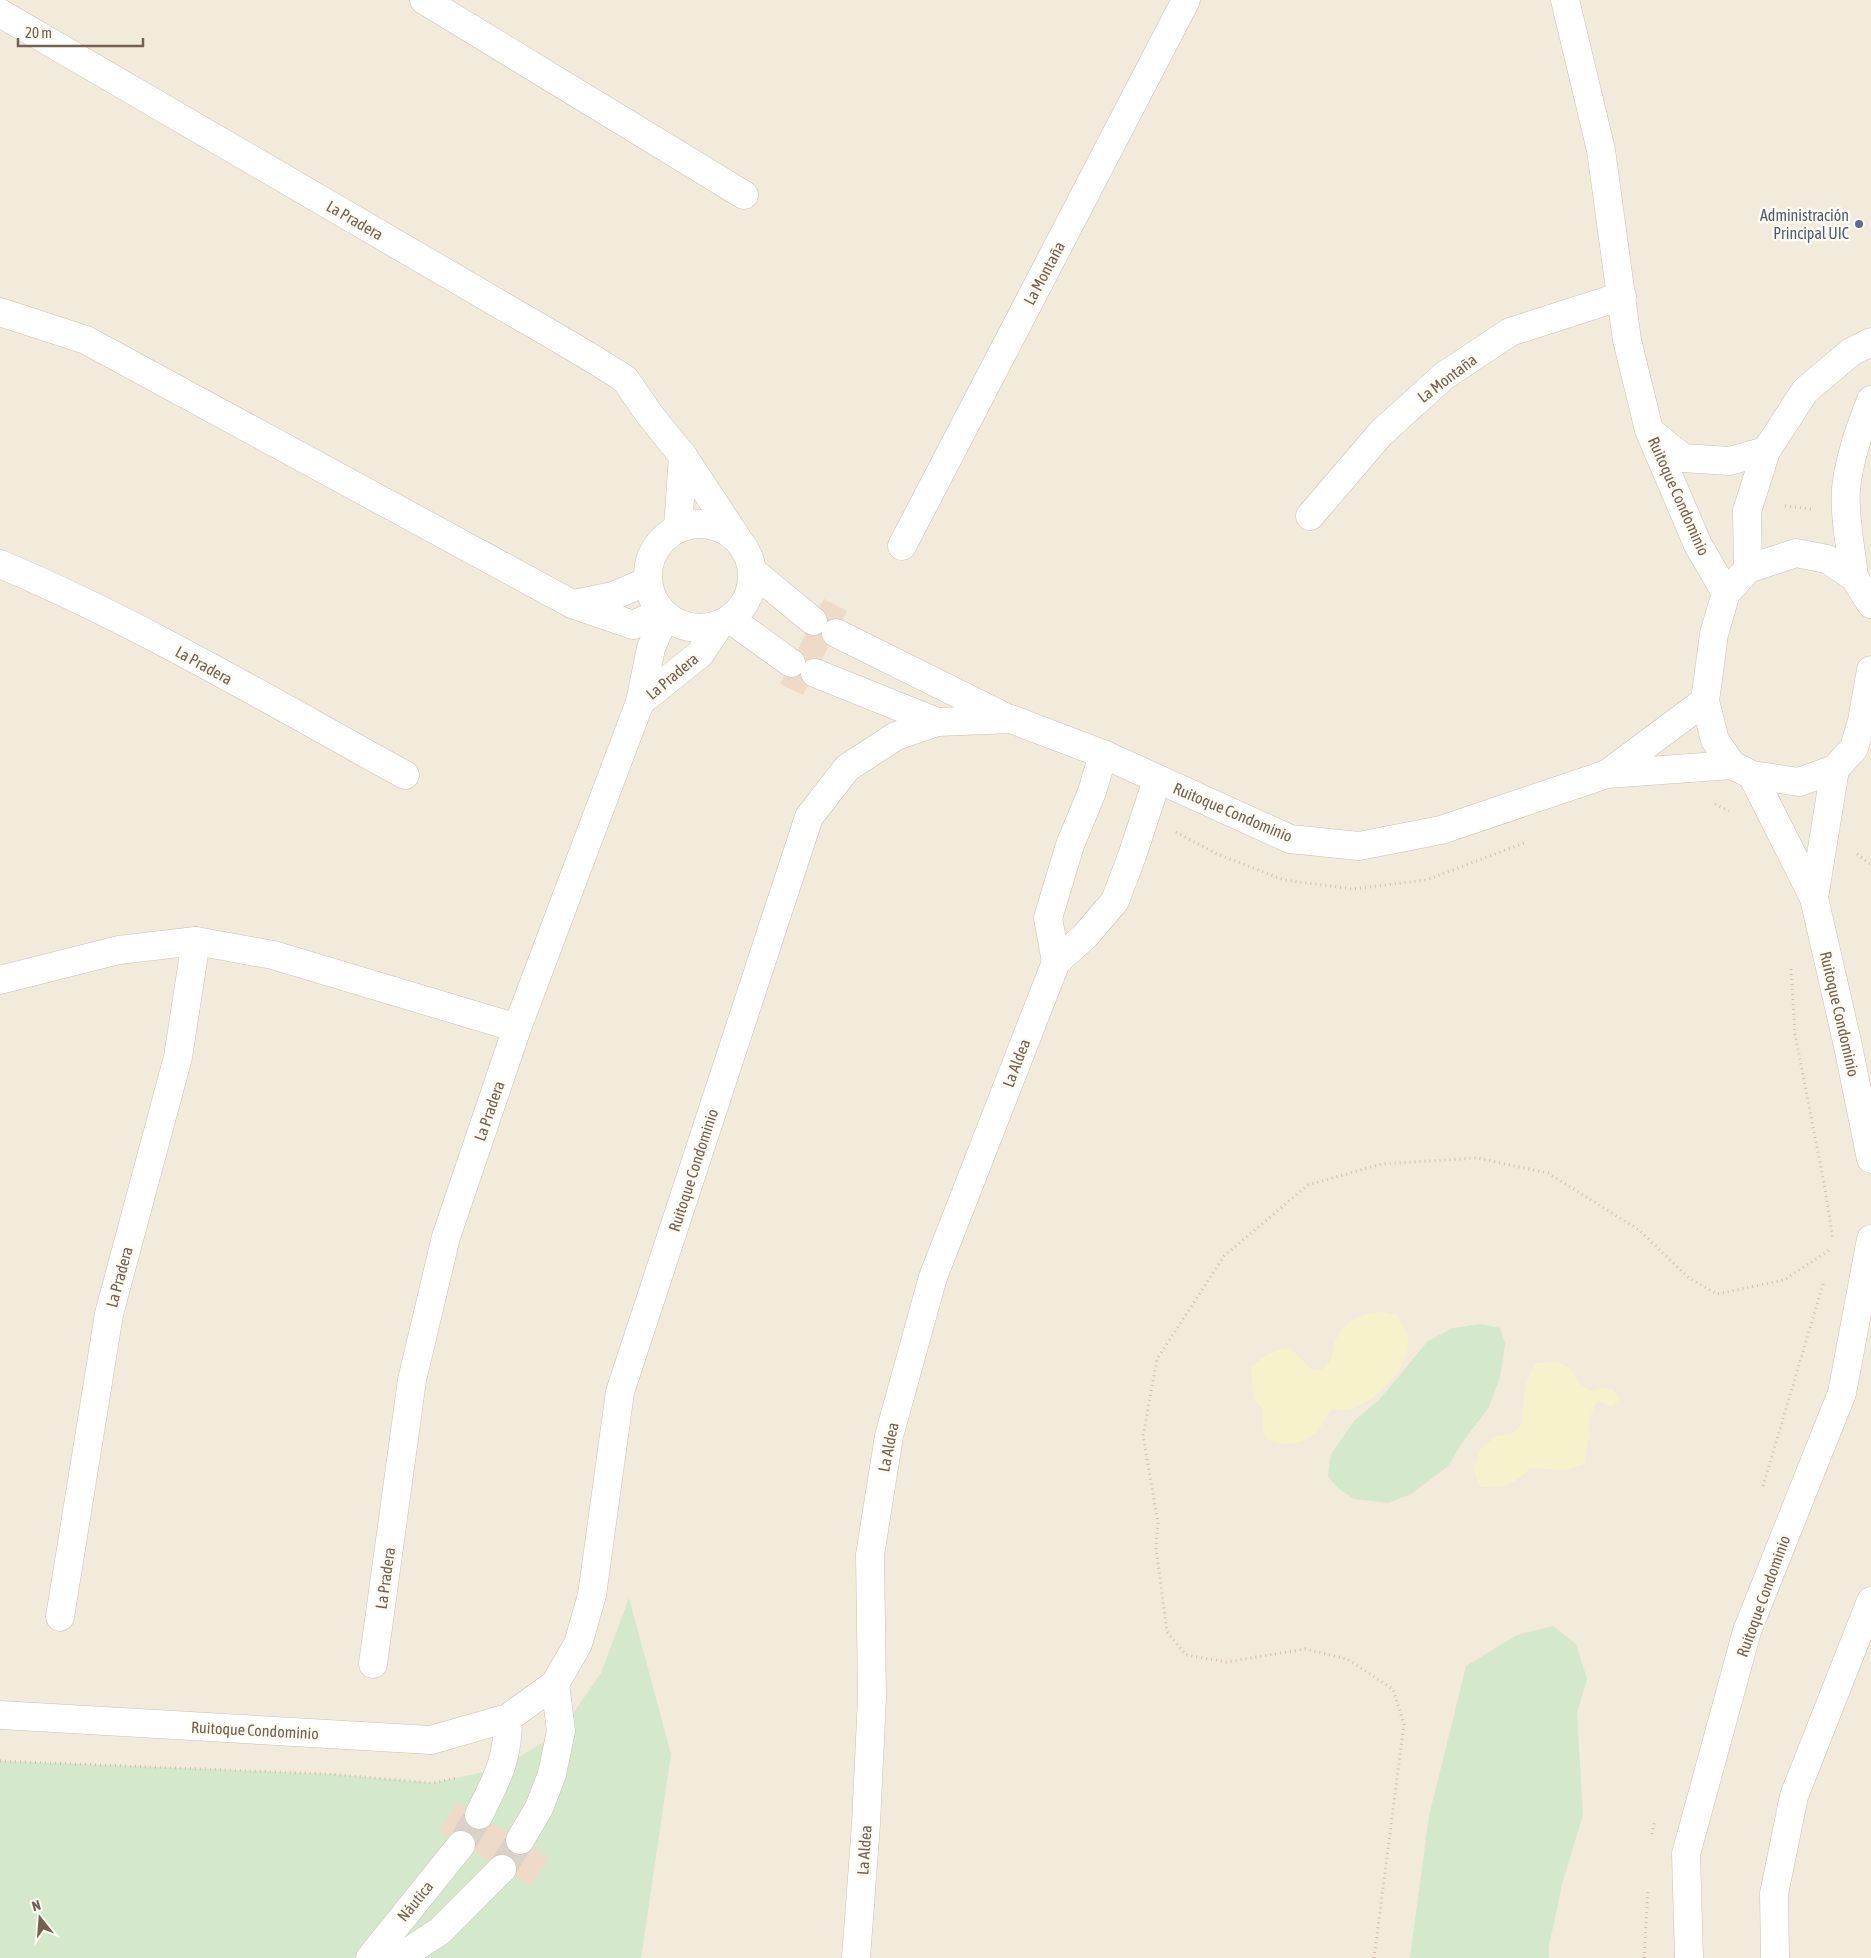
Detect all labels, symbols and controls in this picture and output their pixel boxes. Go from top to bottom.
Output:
scale bar [18,15,142,47]
text: 20 m [25,24,52,41]
street label: La Pradera [324,197,386,243]
place label: Administración Principal UIC [1760,206,1849,243]
marker: Administración Principal UIC [1853,218,1865,230]
street label: La Montaña [1020,238,1068,308]
street label: La Montaña [1414,350,1480,406]
street label: Ruitoque Condominio [1644,434,1713,558]
street label: La Pradera [172,642,236,688]
street label: La Pradera [642,649,702,703]
street label: Ruitoque Condominio [1170,779,1295,846]
street label: Ruitoque Condominio [1816,950,1863,1079]
street label: La Aldea [999,1036,1033,1090]
street label: La Pradera [470,1079,508,1143]
street label: Ruitoque Condominio [665,1106,722,1234]
street label: La Pradera [102,1245,136,1309]
street label: La Aldea [874,1421,902,1473]
street label: Ruitoque Condominio [1733,1533,1794,1660]
street label: La Pradera [372,1546,398,1610]
street label: Ruitoque Condominio [191,1718,319,1743]
street label: La Aldea [853,1824,875,1876]
street label: Náutica [393,1877,437,1925]
north arrow [15,1893,65,1943]
text: N [30,1897,42,1914]

